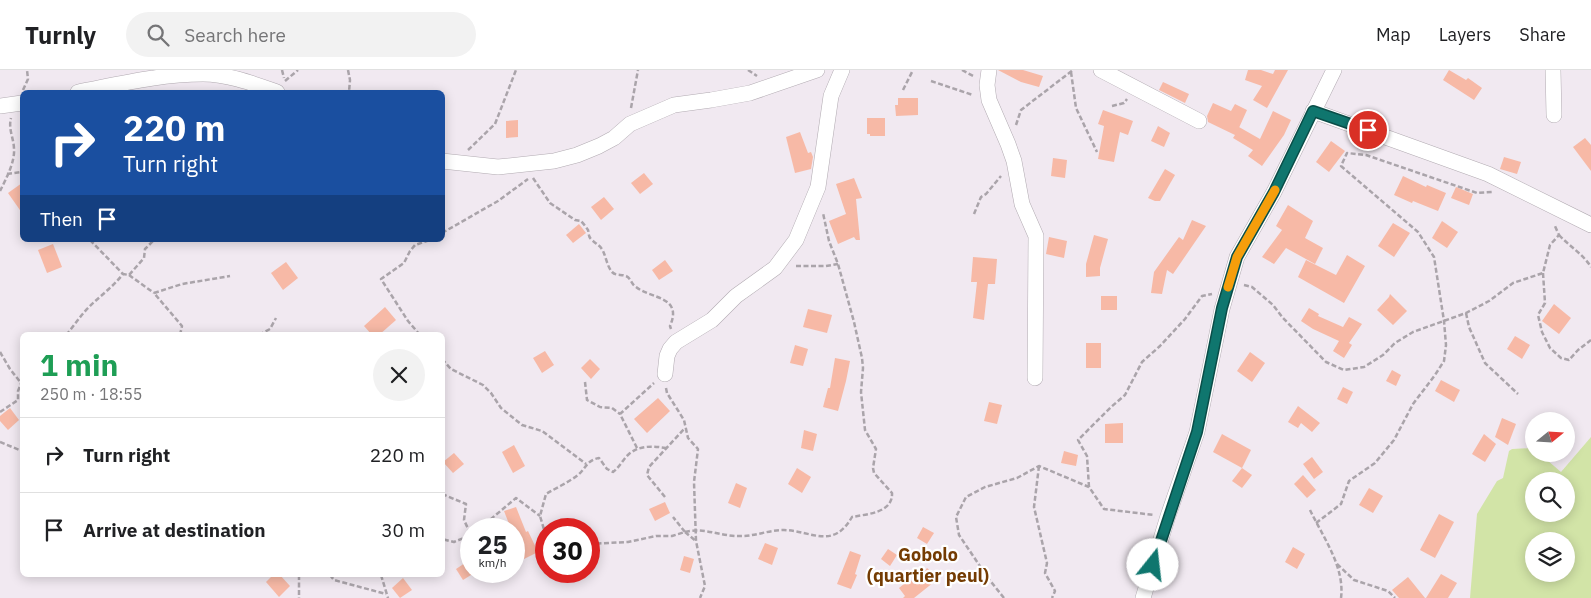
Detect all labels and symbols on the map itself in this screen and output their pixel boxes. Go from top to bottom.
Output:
pin [1347,109,1389,151]
north arrow [1525,412,1575,462]
speed limit sign: 30 [535,518,600,583]
position arrow [1126,538,1178,590]
district label: Gobolo (quartier peul) [867,543,989,587]

